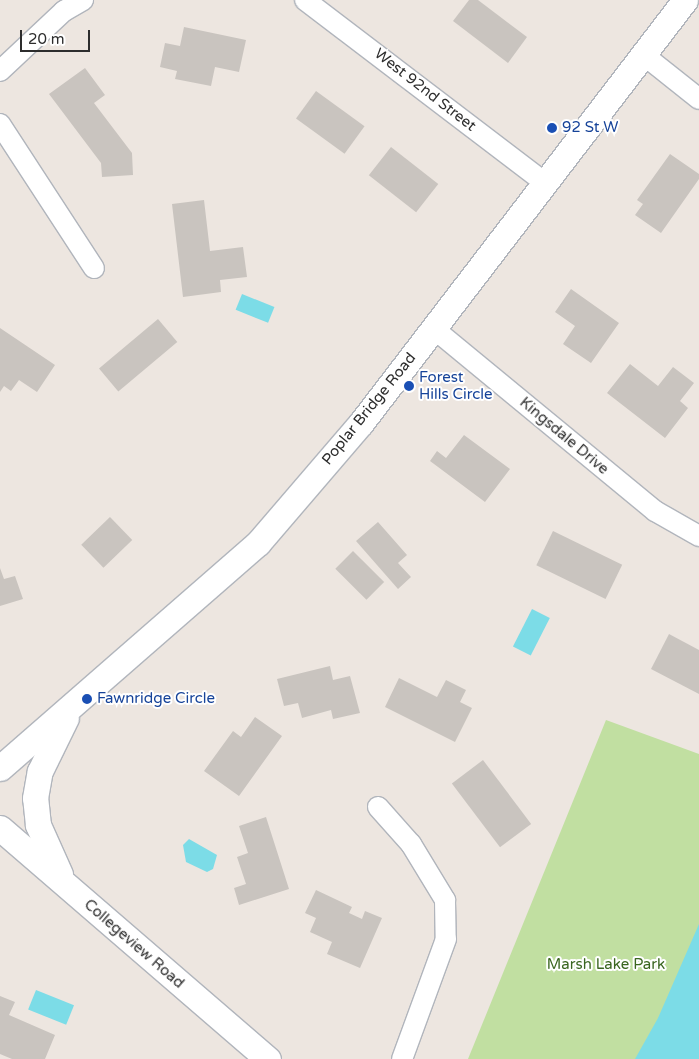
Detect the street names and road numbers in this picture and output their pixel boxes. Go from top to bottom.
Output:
street label: West 92nd Street [371,45,479,135]
street label: Poplar Bridge Road [318,349,420,469]
street label: Kingsdale Drive [516,394,612,478]
street label: Collegeview Road [80,896,188,992]

